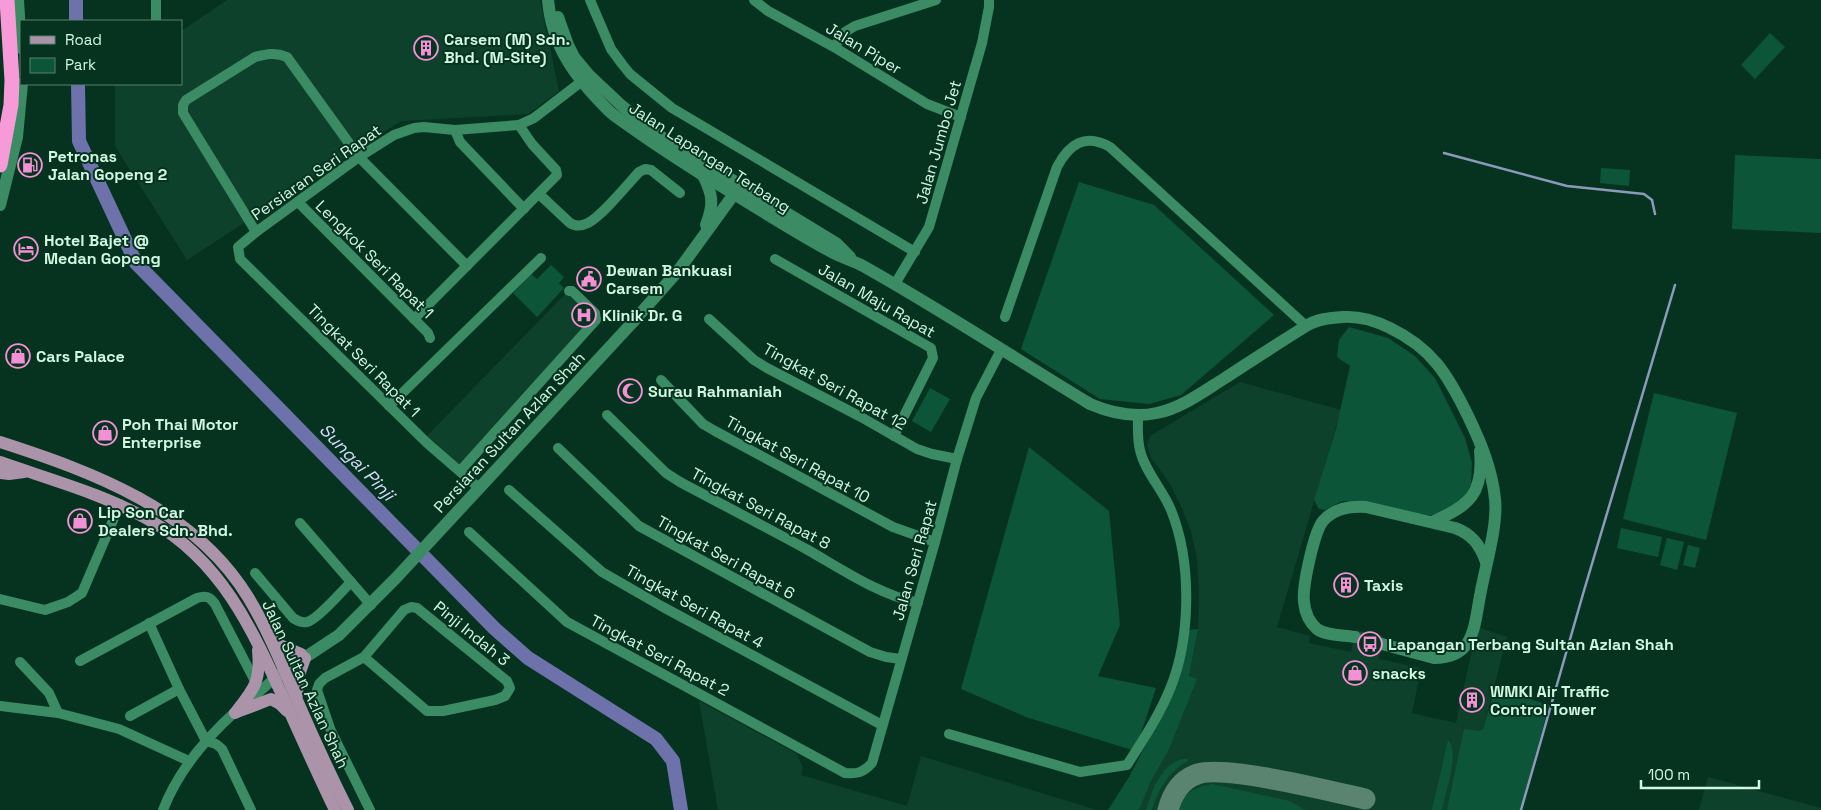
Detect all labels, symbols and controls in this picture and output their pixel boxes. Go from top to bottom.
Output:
street label: Jalan Piper [822,18,905,79]
legend [20,20,182,85]
place label: Carsem (M) Sdn. Bhd. (M-Site) [444,29,570,68]
text: Road [65,30,102,49]
building icon: Carsem (M) Sdn. Bhd. (M-Site) [413,35,439,61]
text: Park [65,55,96,74]
street label: Jalan Jumbo Jet [911,78,966,207]
street label: Jalan Lapangan Terbang [625,97,794,218]
street label: Persiaran Seri Rapat [247,120,385,225]
place label: Petronas Jalan Gopeng 2 [48,146,167,185]
fuel station icon: Petronas Jalan Gopeng 2 [17,152,43,178]
street label: Lengkok Seri Rapat 1 [311,196,438,323]
place label: Hotel Bajet @ Medan Gopeng [44,230,161,269]
hotel icon: Hotel Bajet @ Medan Gopeng [13,236,39,262]
street label: Jalan Maju Rapat [814,258,939,342]
place label: Dewan Bankuasi Carsem [606,260,732,299]
public building icon: Dewan Bankuasi Carsem [576,266,602,292]
street label: Tingkat Seri Rapat 1 [303,299,425,421]
hospital icon: Klinik Dr. G [571,302,597,328]
place label: Klinik Dr. G [602,305,682,326]
street label: Tingkat Seri Rapat 12 [759,338,910,435]
shop icon: Cars Palace [5,343,31,369]
place label: Cars Palace [36,346,125,367]
street label: Persiaran Sultan Azlan Shah [429,347,590,517]
mosque icon: Surau Rahmaniah [617,378,643,404]
place label: Surau Rahmaniah [648,381,782,402]
street label: Tingkat Seri Rapat 10 [722,411,874,508]
place label: Poh Thai Motor Enterprise [122,414,238,453]
water label: Sungai Pinji [315,418,402,507]
shop icon: Poh Thai Motor Enterprise [92,420,118,446]
street label: Tingkat Seri Rapat 8 [687,463,834,554]
street label: Jalan Seri Rapat [887,497,942,623]
place label: Lip Son Car Dealers Sdn. Bhd. [98,502,233,541]
shop icon: Lip Son Car Dealers Sdn. Bhd. [67,508,93,534]
street label: Tingkat Seri Rapat 6 [653,511,799,604]
street label: Tingkat Seri Rapat 4 [622,560,768,653]
building icon: Taxis [1333,572,1359,598]
place label: Taxis [1364,575,1403,596]
street label: Pinji Indah 3 [429,596,514,671]
street label: Jalan Sultan Azlan Shah [257,597,354,772]
street label: Tingkat Seri Rapat 2 [587,610,733,701]
bus stop icon: Lapangan Terbang Sultan Azlan Shah [1357,631,1383,657]
place label: Lapangan Terbang Sultan Azlan Shah [1388,634,1674,655]
shop icon: snacks [1342,660,1368,686]
place label: snacks [1372,663,1426,684]
place label: WMKI Air Traffic Control Tower [1490,681,1609,720]
building icon: WMKI Air Traffic Control Tower [1459,687,1485,713]
scale bar [1641,758,1758,790]
text: 100 m [1648,765,1690,784]

